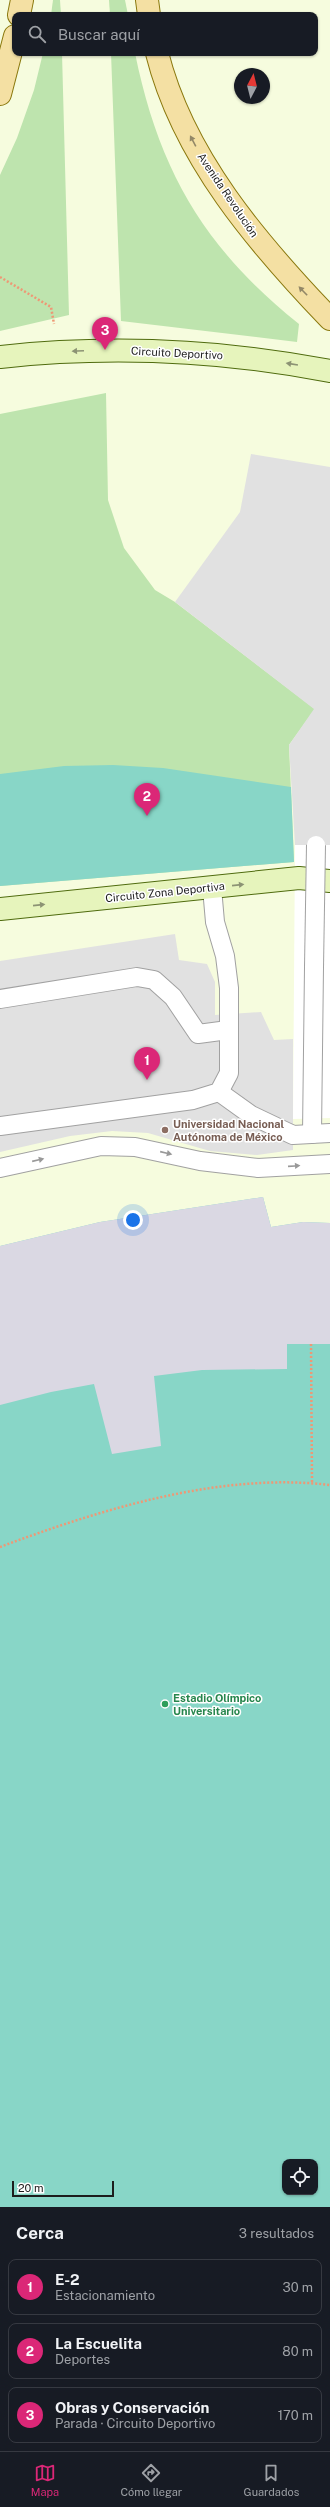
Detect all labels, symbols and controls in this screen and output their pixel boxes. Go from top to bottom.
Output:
search box [12,12,318,56]
icon: search [26,23,48,45]
text: Buscar aquí [58,26,140,43]
north arrow [234,68,270,104]
one-way arrow [189,135,196,147]
street label: Avenida Revolución [195,151,261,239]
one-way arrow [298,286,308,296]
pin: 3 [92,317,118,350]
street label: Circuito Deportivo [131,345,223,361]
one-way arrow [72,348,85,354]
one-way arrow [286,361,298,367]
pin: 2 [134,783,160,816]
street label: Circuito Zona Deportiva [105,880,225,904]
one-way arrow [232,882,244,888]
one-way arrow [33,902,45,908]
pin: 1 [134,1047,160,1080]
place label: Universidad Nacional Autónoma de México [173,1118,284,1143]
marker: Universidad Nacional Autónoma de México [160,1125,170,1135]
one-way arrow [160,1151,172,1157]
one-way arrow [32,1156,44,1162]
one-way arrow [288,1162,300,1169]
your location [123,1210,143,1230]
place label: Estadio Olímpico Universitario [173,1692,261,1717]
marker: Estadio Olímpico Universitario [160,1699,170,1709]
map controls [282,2159,318,2195]
button: locate [282,2159,318,2195]
scale bar [12,2179,114,2198]
text: 20 m [18,2182,43,2194]
text: Cerca [16,2223,64,2243]
text: 3 resultados [239,2226,314,2241]
text: E-2 [55,2271,80,2288]
text: 1 [27,2280,33,2295]
text: 30 m [283,2280,313,2295]
text: Estacionamiento [55,2288,155,2303]
text: La Escuelita [55,2335,142,2352]
text: 2 [26,2344,34,2359]
text: 80 m [282,2344,313,2359]
text: Deportes [55,2352,110,2367]
text: Obras y Conservación [55,2399,210,2416]
text: 3 [26,2408,34,2423]
text: 170 m [278,2408,313,2423]
text: Parada · Circuito Deportivo [55,2416,215,2431]
tab: Mapa [31,2462,59,2498]
tab: Cómo llegar [121,2462,182,2498]
tab: Guardados [244,2462,299,2498]

